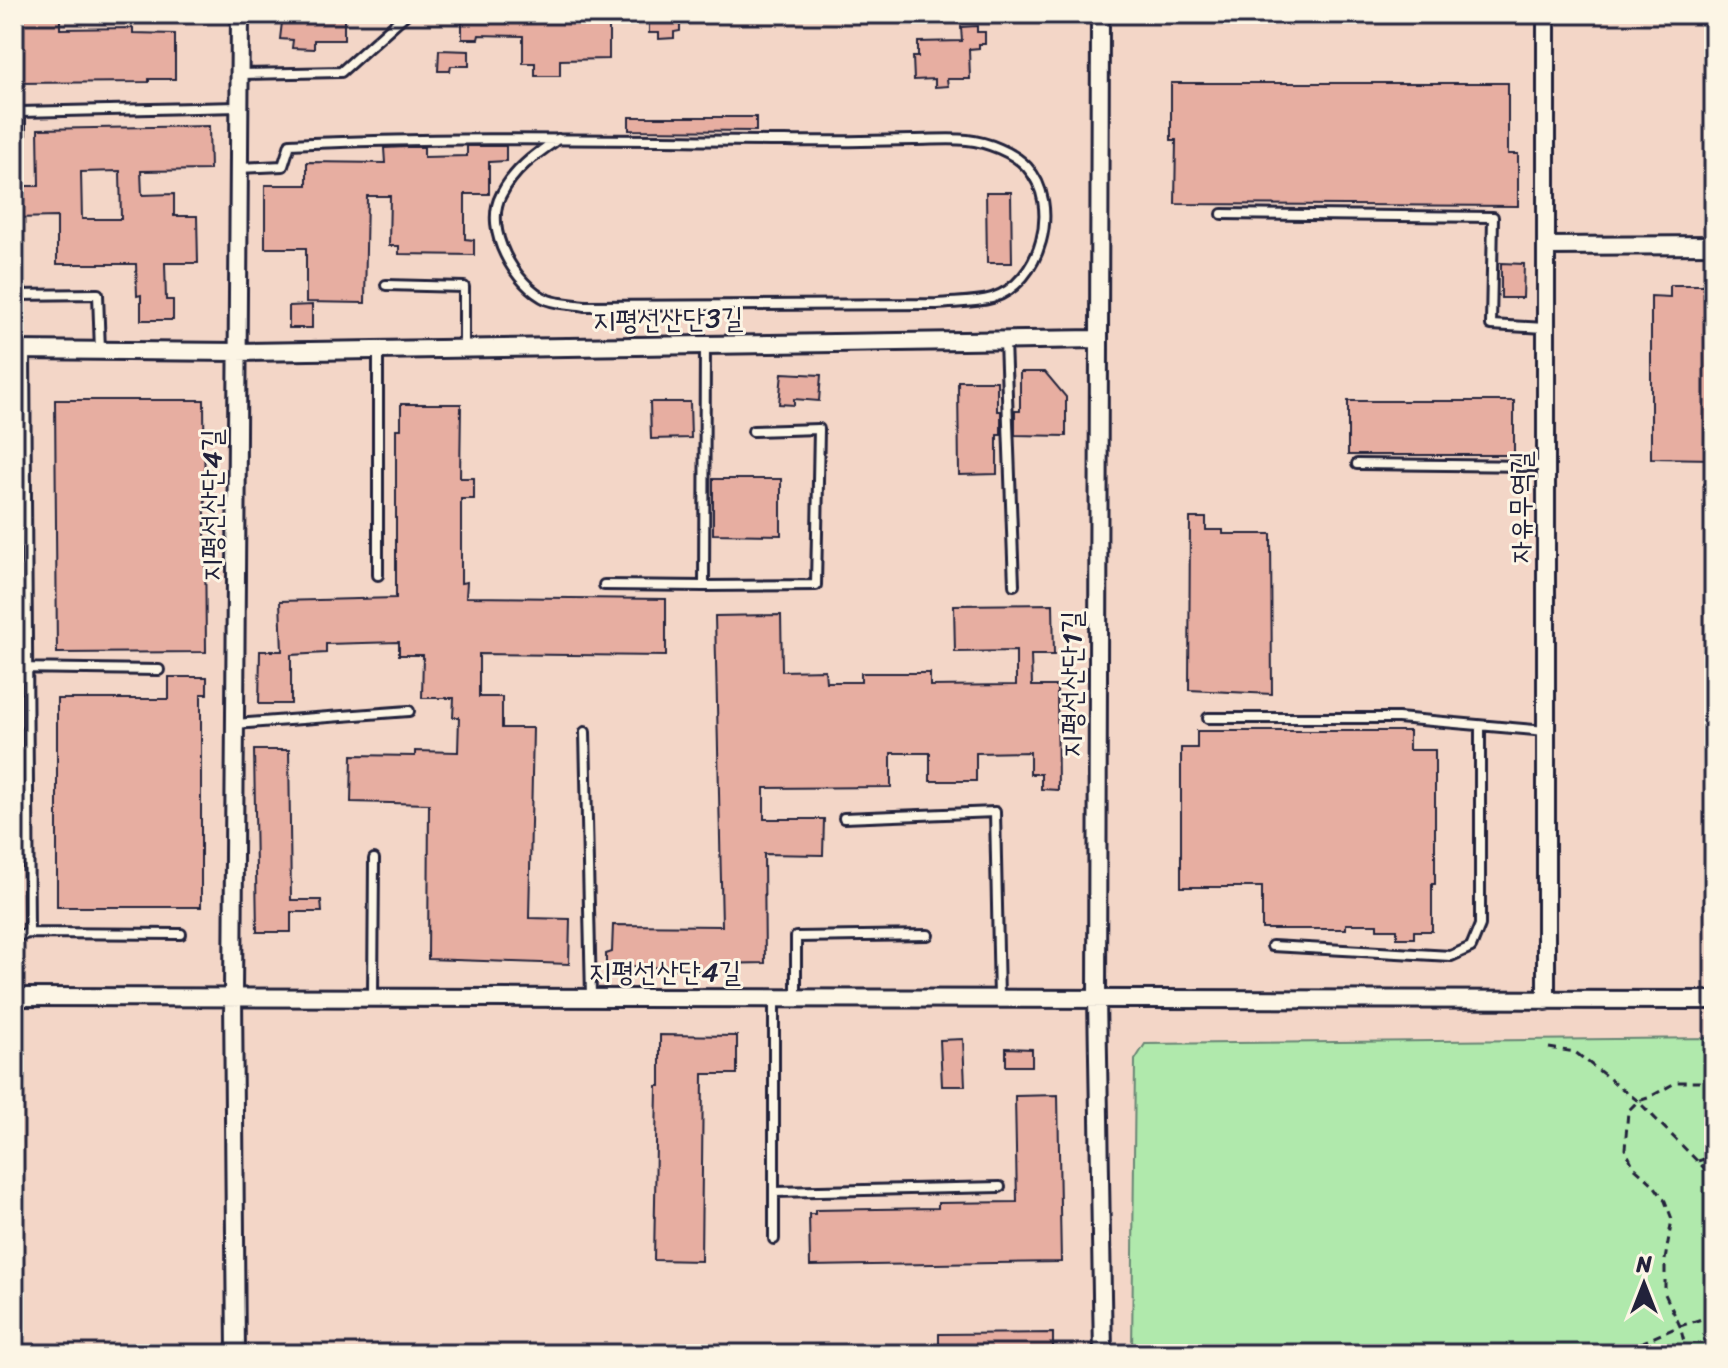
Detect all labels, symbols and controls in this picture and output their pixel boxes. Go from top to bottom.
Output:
street label: 지평선산단3길 [592,293,744,345]
street label: 지평선산단4길 [187,429,236,581]
street label: 자유무역길 [1496,451,1545,563]
street label: 지평선산단1길 [1047,610,1096,758]
street label: 지평선산단4길 [589,947,741,996]
north arrow [1604,1244,1684,1324]
text: N [1635,1245,1652,1284]

